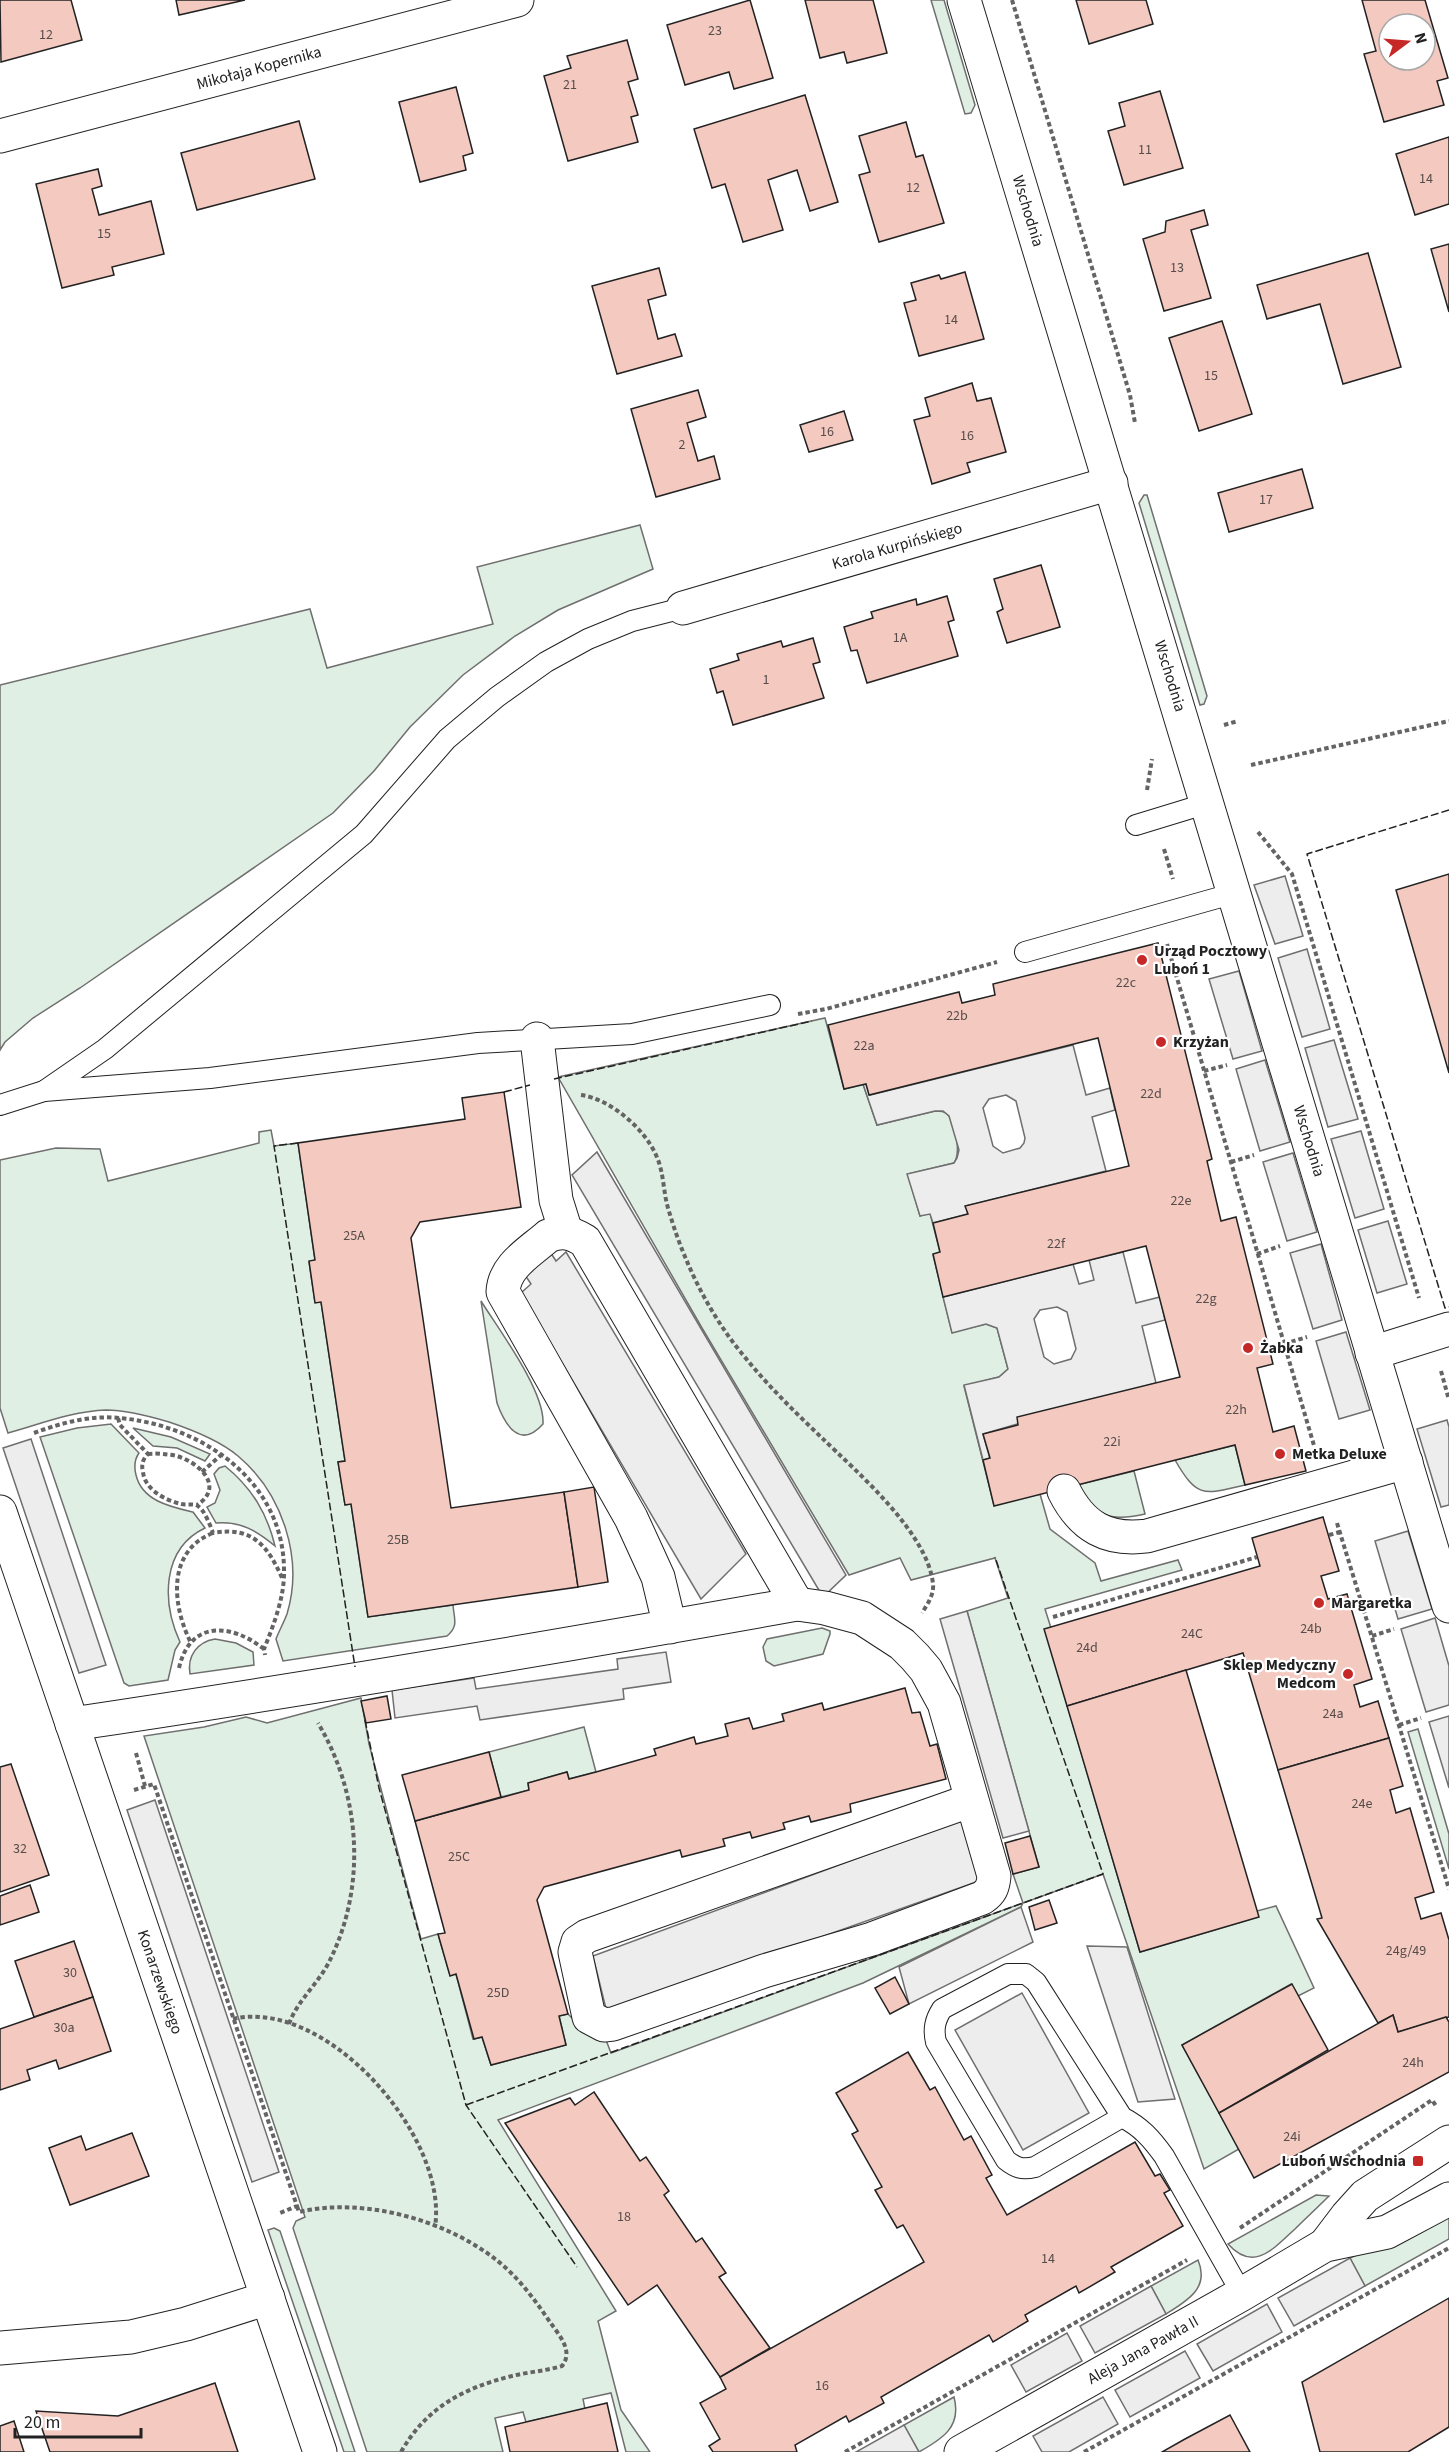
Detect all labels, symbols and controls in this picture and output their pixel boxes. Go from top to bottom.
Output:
north arrow [1377,12,1437,72]
house number: 23 [708,21,722,41]
house number: 12 [39,25,53,45]
text: N [1408,30,1432,46]
street label: Mikołaja Kopernika [194,41,324,95]
house number: 21 [563,75,577,95]
house number: 11 [1138,140,1152,160]
house number: 14 [1419,169,1433,189]
street label: Wschodnia [1007,173,1049,249]
house number: 12 [906,178,920,198]
house number: 15 [97,224,111,244]
house number: 13 [1170,258,1184,278]
house number: 14 [944,310,958,330]
house number: 15 [1204,366,1218,386]
house number: 16 [820,422,834,442]
house number: 16 [960,426,974,446]
house number: 2 [679,435,686,455]
house number: 17 [1259,490,1273,510]
street label: Karola Kurpińskiego [829,517,965,575]
house number: 1A [893,628,908,648]
street label: Wschodnia [1149,638,1191,714]
house number: 1 [763,670,770,690]
place label: Urząd Pocztowy Luboń 1 [1154,940,1268,980]
marker: Urząd Pocztowy Luboń 1 [1135,953,1149,967]
house number: 22c [1116,973,1137,993]
house number: 22b [946,1006,968,1026]
place label: Krzyżan [1173,1031,1229,1053]
marker: Krzyżan [1154,1035,1168,1049]
house number: 22a [854,1036,874,1056]
house number: 22d [1140,1084,1162,1104]
street label: Wschodnia [1288,1103,1330,1179]
house number: 22e [1171,1191,1191,1211]
house number: 25A [343,1226,365,1246]
house number: 22f [1047,1234,1066,1254]
house number: 22g [1196,1289,1216,1309]
place label: Żabka [1260,1337,1303,1359]
marker: Żabka [1241,1341,1255,1355]
house number: 22h [1225,1400,1247,1420]
house number: 22i [1103,1432,1121,1452]
place label: Metka Deluxe [1292,1443,1387,1465]
marker: Metka Deluxe [1273,1447,1287,1461]
house number: 25B [387,1530,409,1550]
place label: Margaretka [1331,1592,1412,1614]
marker: Margaretka [1312,1596,1326,1610]
house number: 24b [1300,1619,1322,1639]
house number: 24C [1181,1624,1203,1644]
house number: 24d [1076,1638,1098,1658]
place label: Sklep Medyczny Medcom [1223,1654,1337,1694]
marker: Sklep Medyczny Medcom [1341,1667,1355,1681]
house number: 24a [1323,1704,1343,1724]
house number: 24e [1352,1794,1372,1814]
house number: 32 [13,1839,27,1859]
house number: 25C [448,1847,470,1867]
street label: Konarzewskiego [132,1927,188,2037]
house number: 24g/49 [1386,1941,1426,1961]
house number: 30 [63,1963,77,1983]
house number: 25D [487,1983,509,2003]
house number: 30a [54,2018,74,2038]
house number: 24h [1402,2053,1424,2073]
house number: 24i [1283,2127,1301,2147]
place label: Luboń Wschodnia [1282,2150,1406,2172]
marker: Luboń Wschodnia [1411,2154,1425,2168]
house number: 18 [617,2207,631,2227]
house number: 14 [1041,2249,1055,2269]
street label: Aleja Jana Pawła II [1083,2310,1203,2390]
house number: 16 [815,2376,829,2396]
scale bar [15,2401,141,2439]
text: 20 m [24,2410,60,2435]

